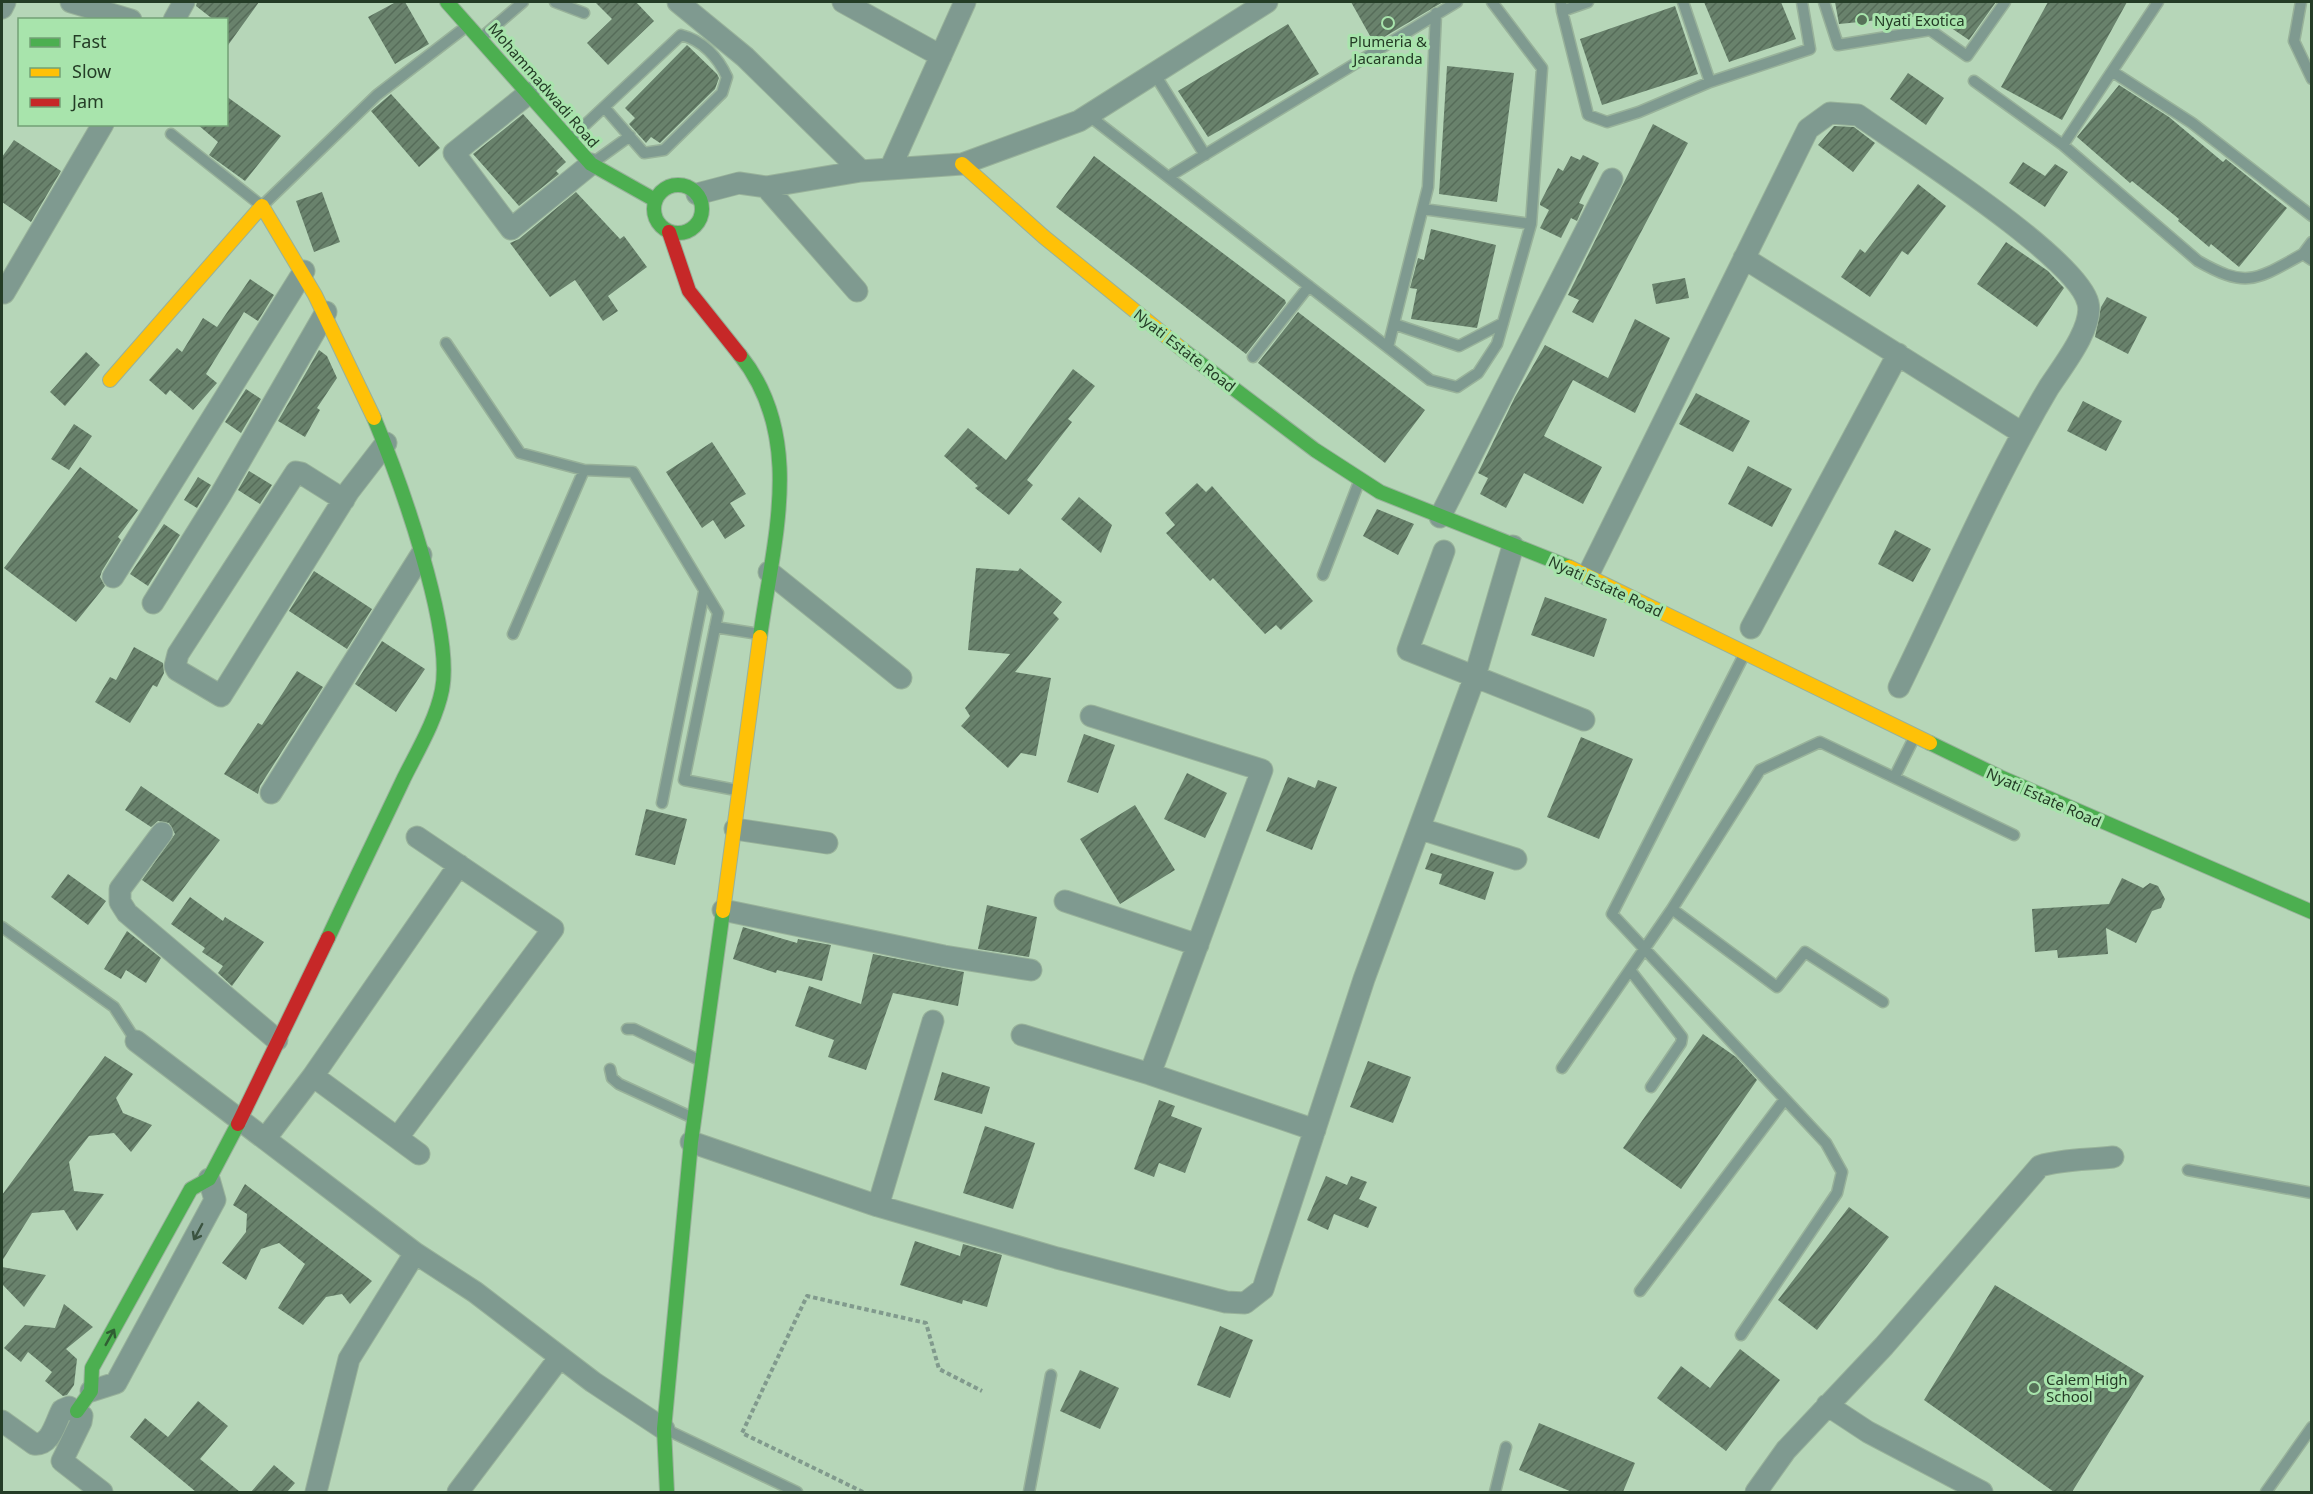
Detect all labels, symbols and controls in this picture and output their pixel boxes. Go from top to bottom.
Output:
place label: Nyati Exotica [1874,10,1965,30]
marker: Nyati Exotica [1855,13,1869,27]
marker: Plumeria & Jacaranda [1381,16,1395,30]
legend [18,18,228,126]
street label: Mohammadwadi Road [484,18,604,152]
text: Fast [72,29,107,53]
place label: Plumeria & Jacaranda [1349,31,1427,68]
text: Slow [72,59,111,83]
text: Jam [70,89,104,113]
street label: Nyati Estate Road [1130,304,1240,396]
street label: Nyati Estate Road [1546,551,1666,621]
street label: Nyati Estate Road [1983,763,2105,831]
one-way arrow [192,1223,203,1241]
one-way arrow [105,1328,116,1346]
place label: Calem High School [2046,1369,2128,1406]
marker: Calem High School [2027,1381,2041,1395]

